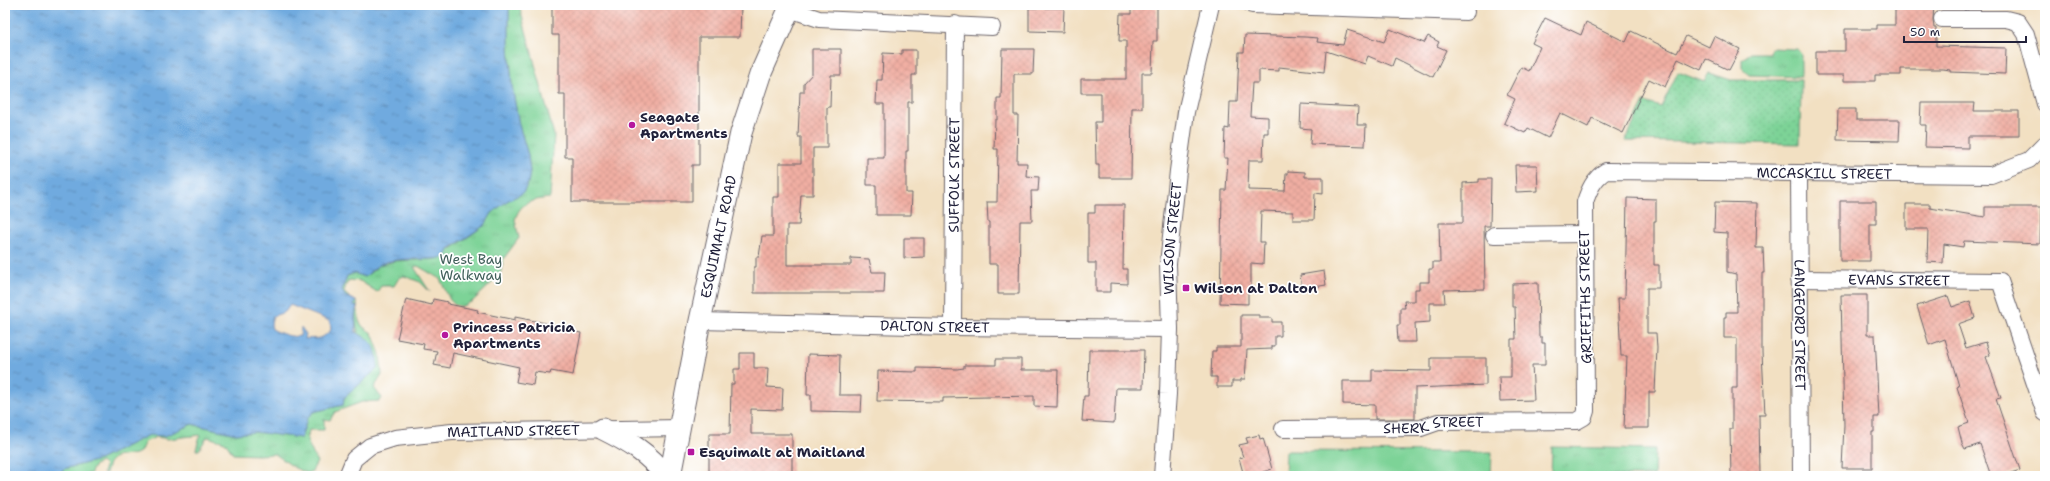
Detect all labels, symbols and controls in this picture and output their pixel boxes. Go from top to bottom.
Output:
scale bar [1904,18,2026,44]
text: 50 m [1910,24,1940,40]
place label: Seagate Apartments [640,108,728,142]
street label: SUFFOLK STREET [945,117,963,233]
marker: Seagate Apartments [627,120,637,130]
street label: MCCASKILL STREET [1756,164,1893,183]
street label: ESQUIMALT ROAD [696,174,740,300]
street label: WILSON STREET [1159,181,1186,295]
street label: GRIFFITHS STREET [1575,230,1595,364]
park label: West Bay Walkway [440,250,502,284]
street label: LANGFORD STREET [1791,259,1809,391]
street label: EVANS STREET [1848,270,1950,290]
place label: Wilson at Dalton [1194,279,1317,297]
marker: Wilson at Dalton [1181,283,1191,293]
street label: DALTON STREET [880,316,990,336]
place label: Princess Patricia Apartments [453,318,576,352]
marker: Princess Patricia Apartments [440,330,450,340]
street label: SHERK STREET [1383,413,1484,437]
street label: MAITLAND STREET [447,421,580,441]
place label: Esquimalt at Maitland [699,443,866,461]
marker: Esquimalt at Maitland [686,447,696,457]

